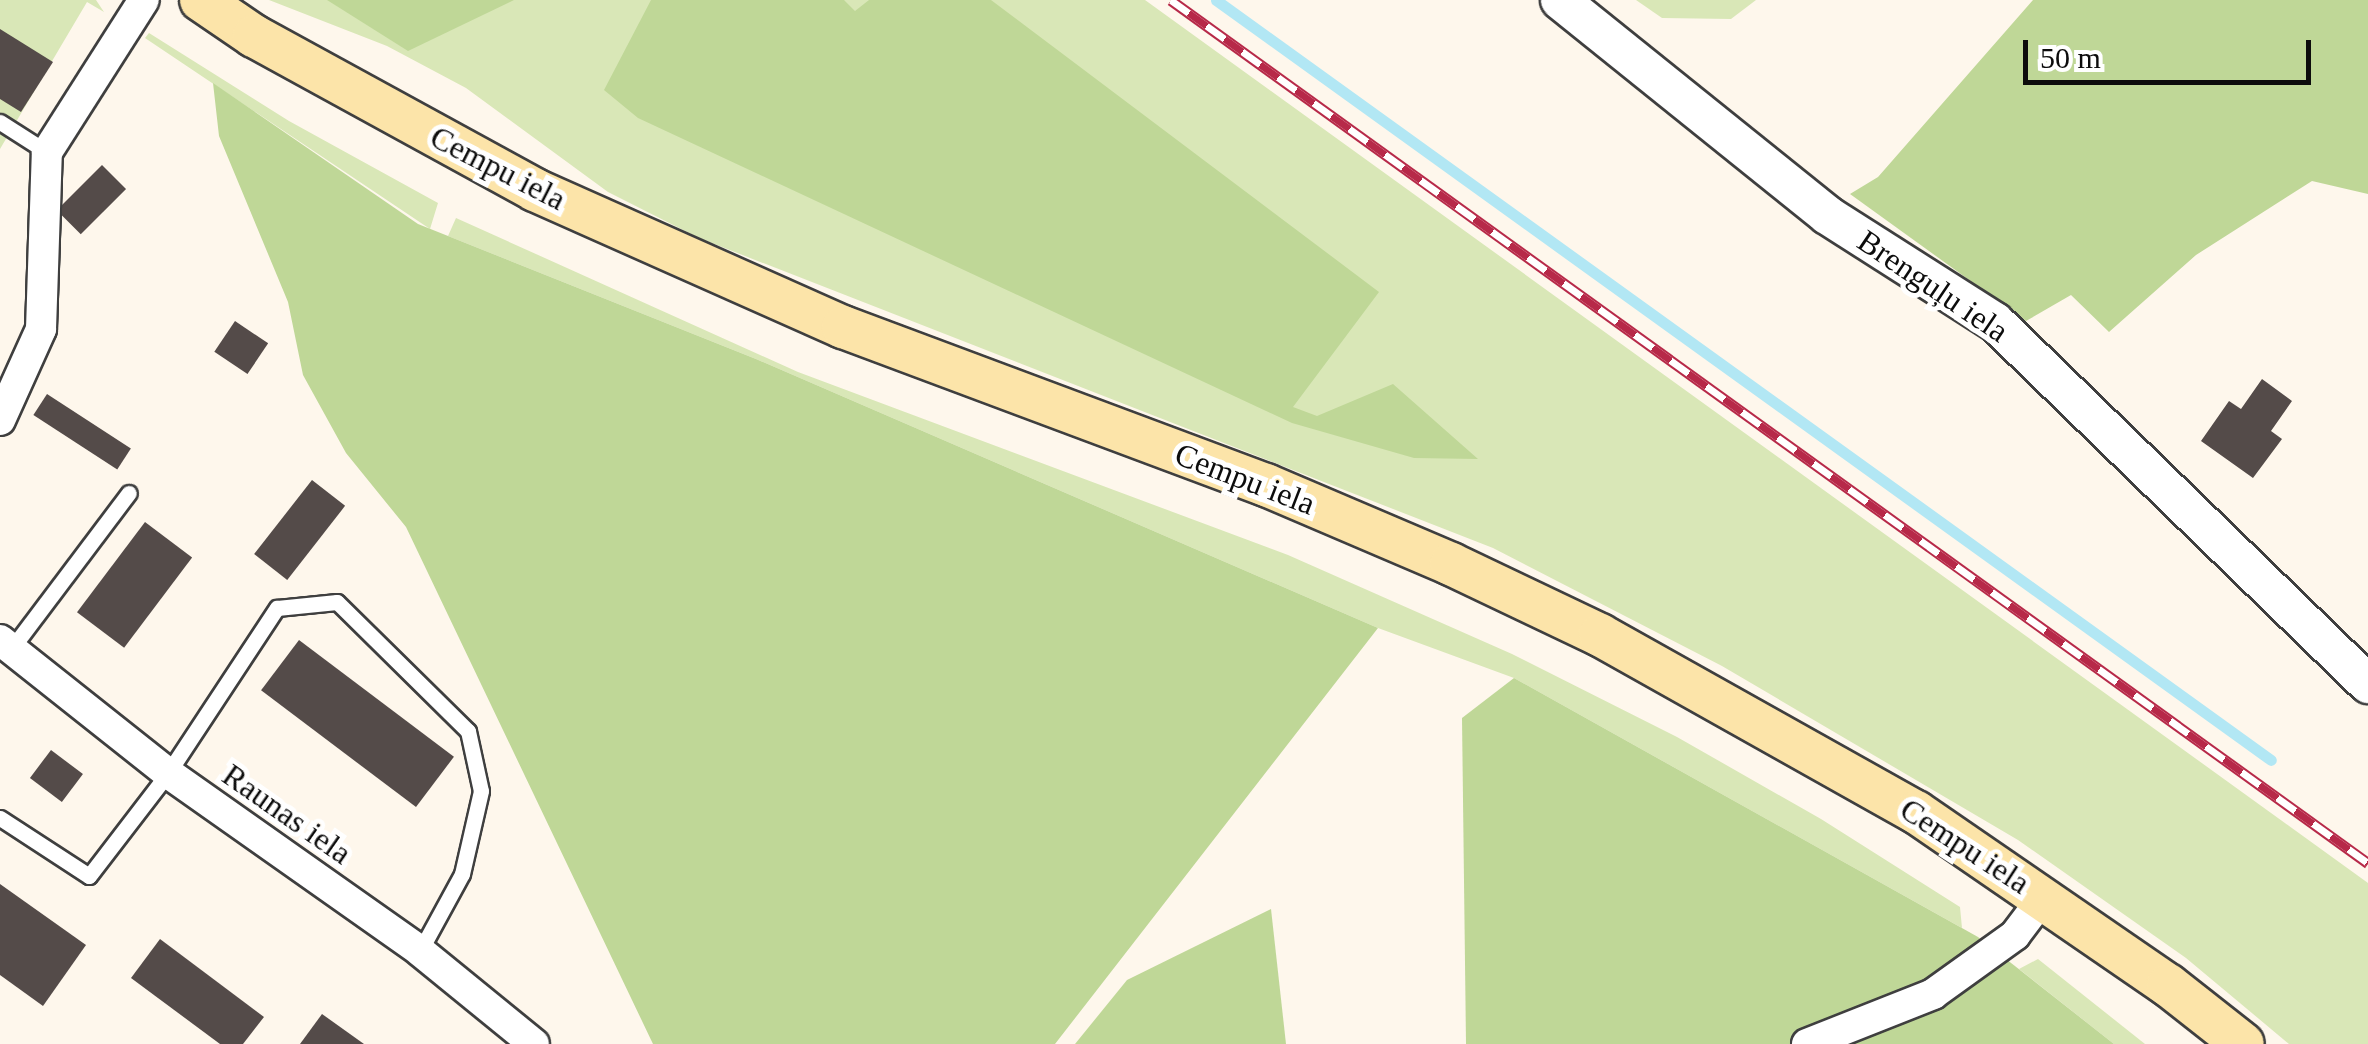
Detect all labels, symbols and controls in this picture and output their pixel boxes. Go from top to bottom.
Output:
scale bar [2028,20,2316,82]
text: 50 m [2040,41,2101,74]
street label: Cempu iela [424,118,572,218]
street label: Brenguļu iela [1850,222,2016,350]
street label: Cempu iela [1170,435,1320,523]
street label: Raunas iela [215,756,359,872]
street label: Cempu iela [1893,790,2037,902]

